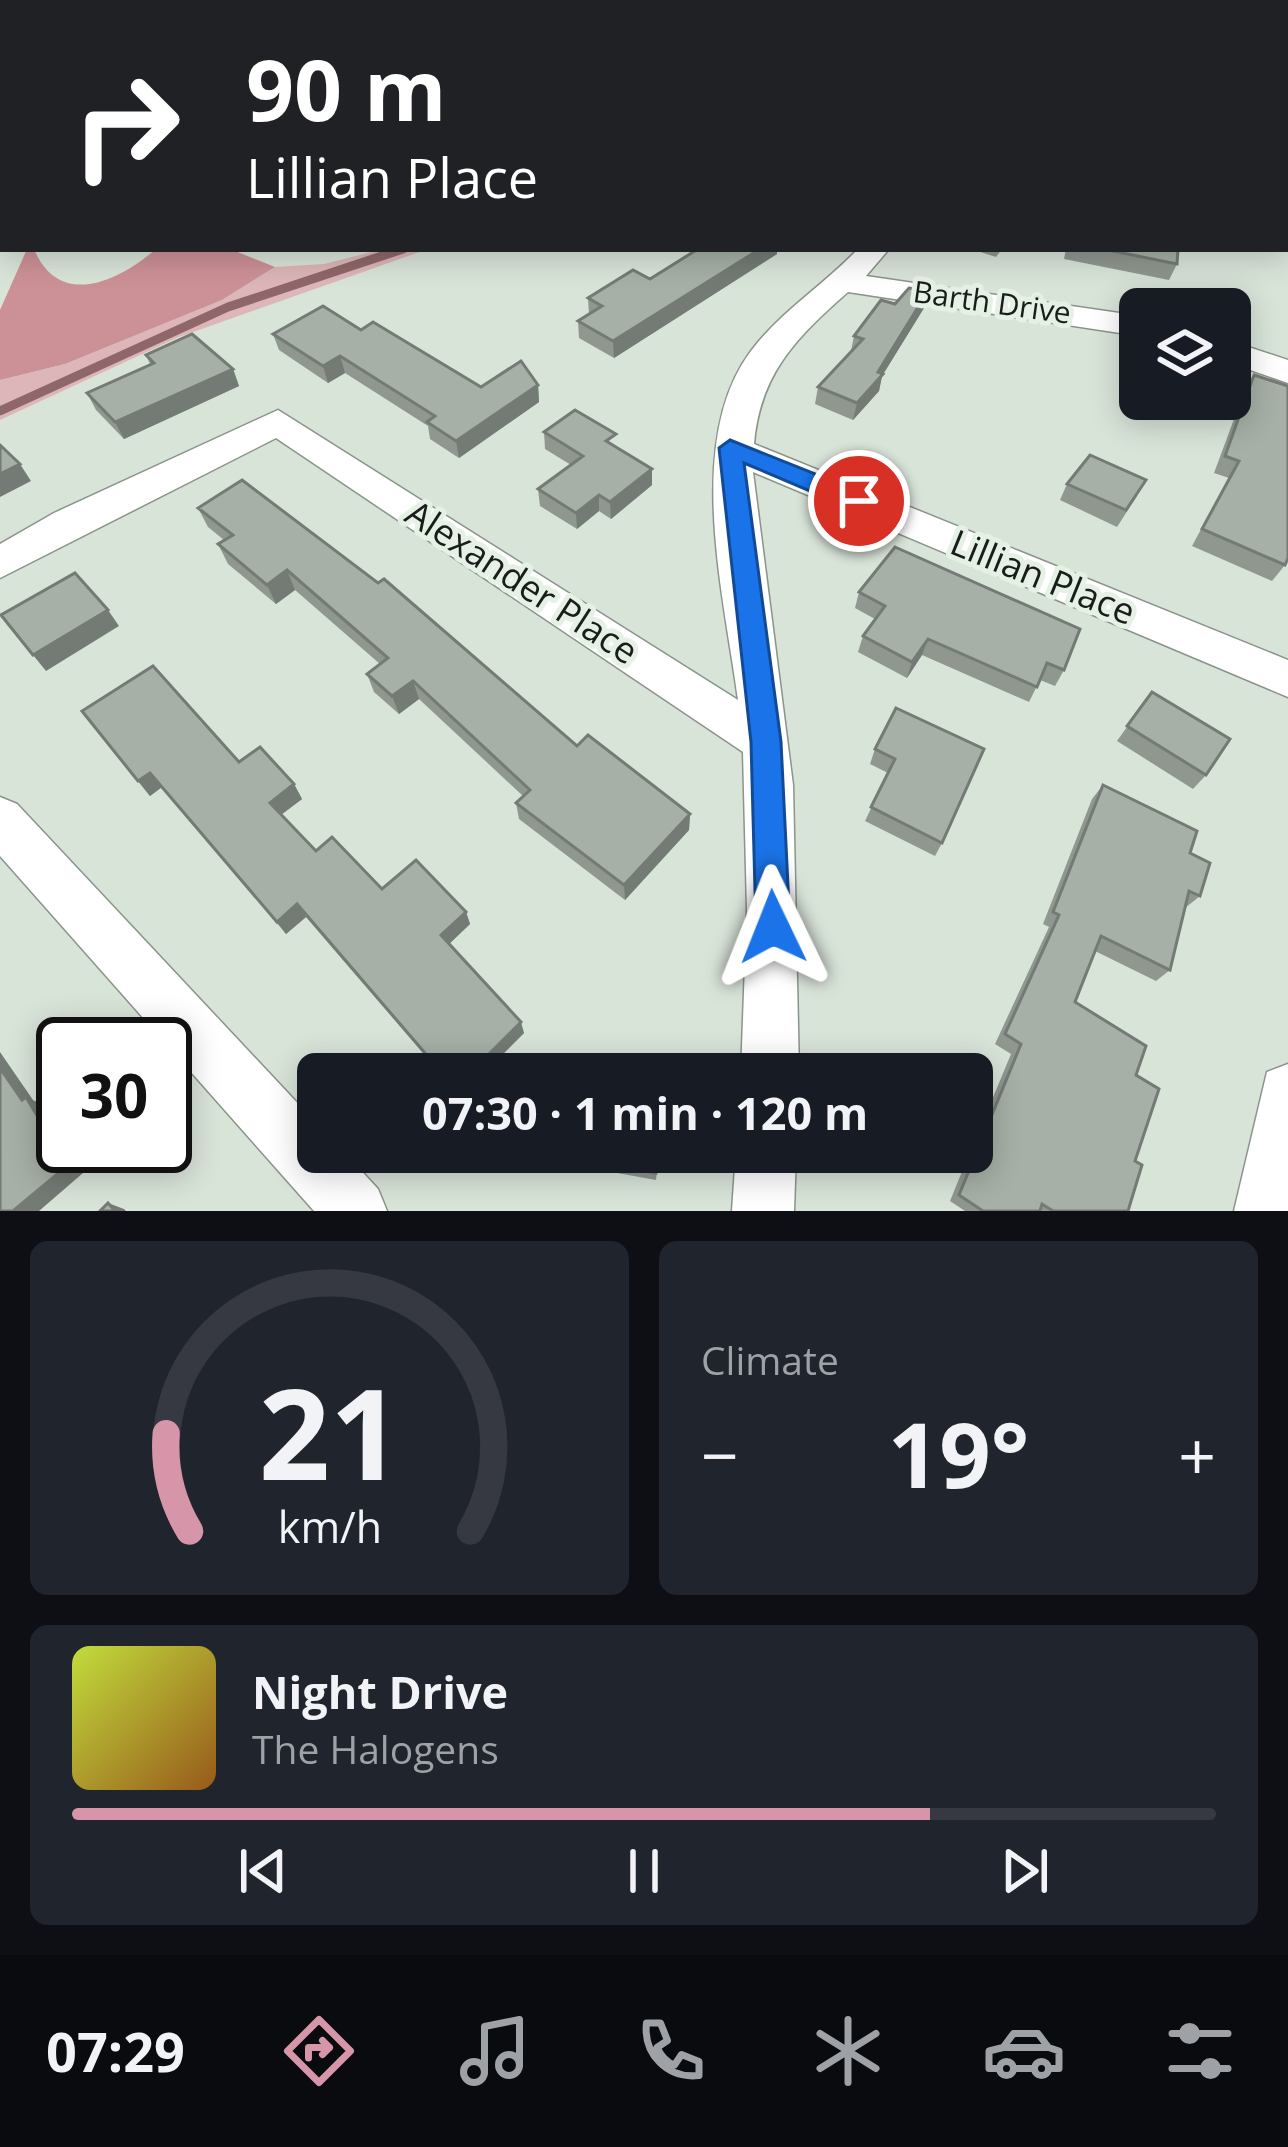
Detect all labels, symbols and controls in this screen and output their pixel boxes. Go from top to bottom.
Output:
text: 90 m [246,31,446,146]
icon: right [48,48,204,204]
text: Lillian Place [246,140,538,214]
street label: Barth Drive [911,270,1074,333]
map controls [1119,288,1251,420]
button: layers [1119,288,1251,420]
pin [808,450,910,552]
icon: arrive [826,468,892,534]
street label: Alexander Place [397,488,648,675]
street label: Lillian Place [944,517,1143,636]
position arrow [710,864,836,990]
speed limit sign: 30 [36,1017,192,1173]
text: 07:30 · 1 min · 120 m [422,1082,868,1143]
text: Climate [701,1333,839,1386]
text: 21 [258,1347,401,1517]
text: 19° [888,1392,1029,1514]
text: − [701,1409,739,1499]
text: + [1178,1409,1216,1499]
text: km/h [277,1497,382,1556]
text: Night Drive [252,1661,508,1722]
text: The Halogens [252,1722,499,1775]
icon: previous [230,1838,296,1904]
icon: pause [611,1838,677,1904]
icon: next [992,1838,1058,1904]
icon: directions [277,2009,361,2093]
icon: music [453,2009,537,2093]
icon: phone [629,2009,713,2093]
icon: climate [806,2009,890,2093]
icon: car [982,2009,1066,2093]
icon: filters [1158,2009,1242,2093]
text: 07:29 [46,2014,185,2088]

